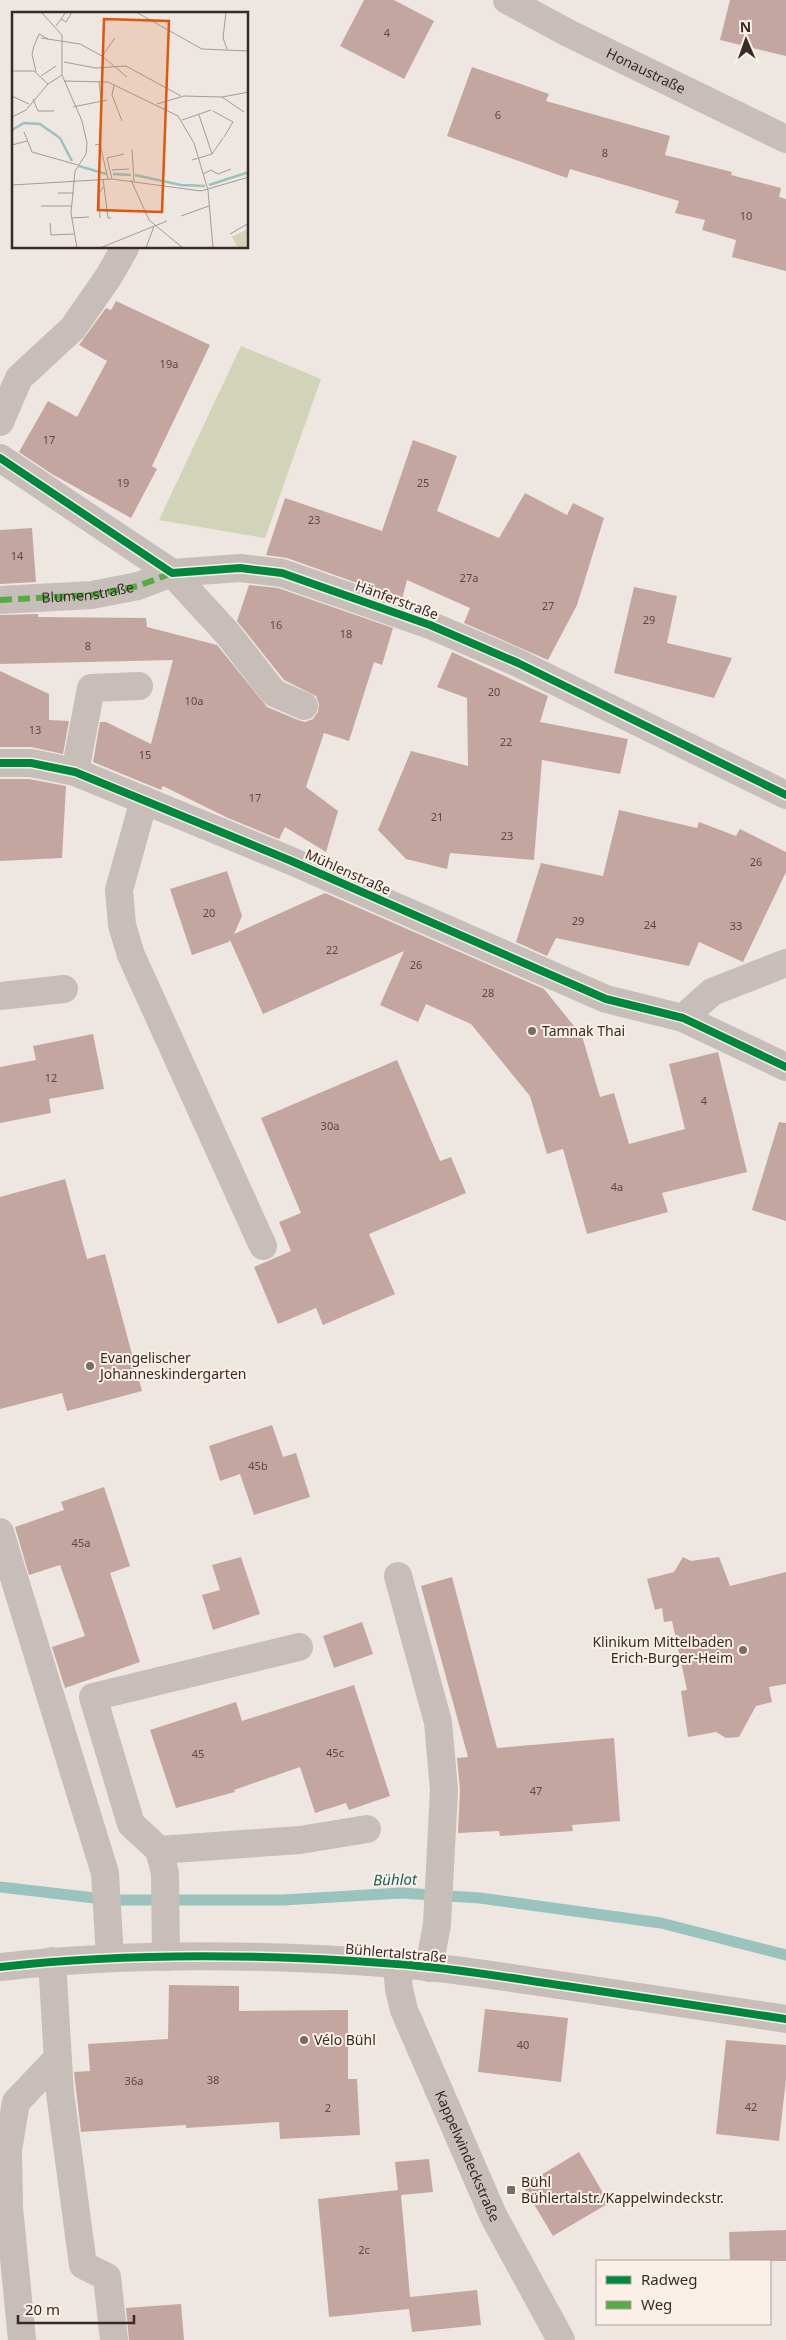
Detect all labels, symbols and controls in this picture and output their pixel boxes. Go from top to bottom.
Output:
inset map [12,12,249,249]
north arrow [721,15,771,65]
text: N [740,17,752,36]
house number: 4 [384,25,391,40]
street label: Honaustraße [603,43,689,98]
house number: 6 [495,107,501,122]
house number: 8 [602,145,608,160]
house number: 10 [740,208,752,223]
house number: 19a [160,356,178,371]
house number: 17 [43,432,55,447]
house number: 19 [117,475,129,490]
house number: 25 [417,475,429,490]
house number: 23 [308,512,320,527]
house number: 14 [11,548,24,563]
house number: 27a [460,570,478,585]
street label: Hänferstraße [353,576,441,623]
street label: Blumenstraße [41,577,135,607]
house number: 27 [542,598,554,613]
house number: 29 [643,612,655,627]
house number: 16 [270,617,282,632]
house number: 18 [340,626,352,641]
house number: 8 [85,638,91,653]
house number: 20 [488,684,500,699]
house number: 10a [185,693,203,708]
house number: 13 [29,722,41,737]
house number: 22 [500,734,512,749]
house number: 15 [139,747,151,762]
house number: 17 [249,790,261,805]
house number: 21 [431,809,443,824]
house number: 23 [501,828,513,843]
street label: Mühlenstraße [302,844,394,899]
house number: 26 [750,854,762,869]
house number: 20 [203,905,215,920]
house number: 29 [572,913,584,928]
house number: 24 [644,917,657,932]
house number: 33 [730,918,742,933]
house number: 22 [326,942,338,957]
house number: 26 [410,957,422,972]
house number: 28 [482,985,494,1000]
place label: Tamnak Thai [542,1021,625,1040]
marker: Tamnak Thai [526,1025,538,1037]
house number: 12 [45,1070,57,1085]
house number: 4 [701,1093,708,1108]
house number: 30a [321,1118,339,1133]
house number: 4a [611,1179,623,1194]
place label: Evangelischer Johanneskindergarten [98,1348,246,1383]
marker: Evangelischer Johanneskindergarten [84,1360,96,1372]
house number: 45b [248,1458,268,1473]
house number: 45a [72,1535,90,1550]
place label: Klinikum Mittelbaden Erich-Burger-Heim [592,1632,733,1667]
marker: Klinikum Mittelbaden Erich-Burger-Heim [737,1644,749,1656]
house number: 45c [326,1745,344,1760]
house number: 45 [192,1746,204,1761]
house number: 47 [530,1783,542,1798]
water label: Bühlot [373,1869,418,1889]
street label: Bühlertalstraße [344,1939,448,1966]
place label: Vélo Bühl [314,2030,376,2049]
marker: Vélo Bühl [298,2034,310,2046]
house number: 40 [517,2037,529,2052]
house number: 38 [207,2072,219,2087]
house number: 36a [125,2073,143,2088]
street label: Kappelwindeckstraße [431,2087,505,2225]
house number: 42 [745,2099,757,2114]
house number: 2 [325,2100,331,2115]
place label: Bühl Bühlertalstr./Kappelwindeckstr. [521,2172,724,2207]
marker: Bühl Bühlertalstr./Kappelwindeckstr. [505,2184,517,2196]
house number: 2c [358,2242,370,2257]
legend [596,2260,771,2325]
text: Radweg [641,2269,697,2289]
scale bar [18,2292,134,2324]
text: Weg [641,2294,672,2314]
text: 20 m [25,2299,60,2319]

